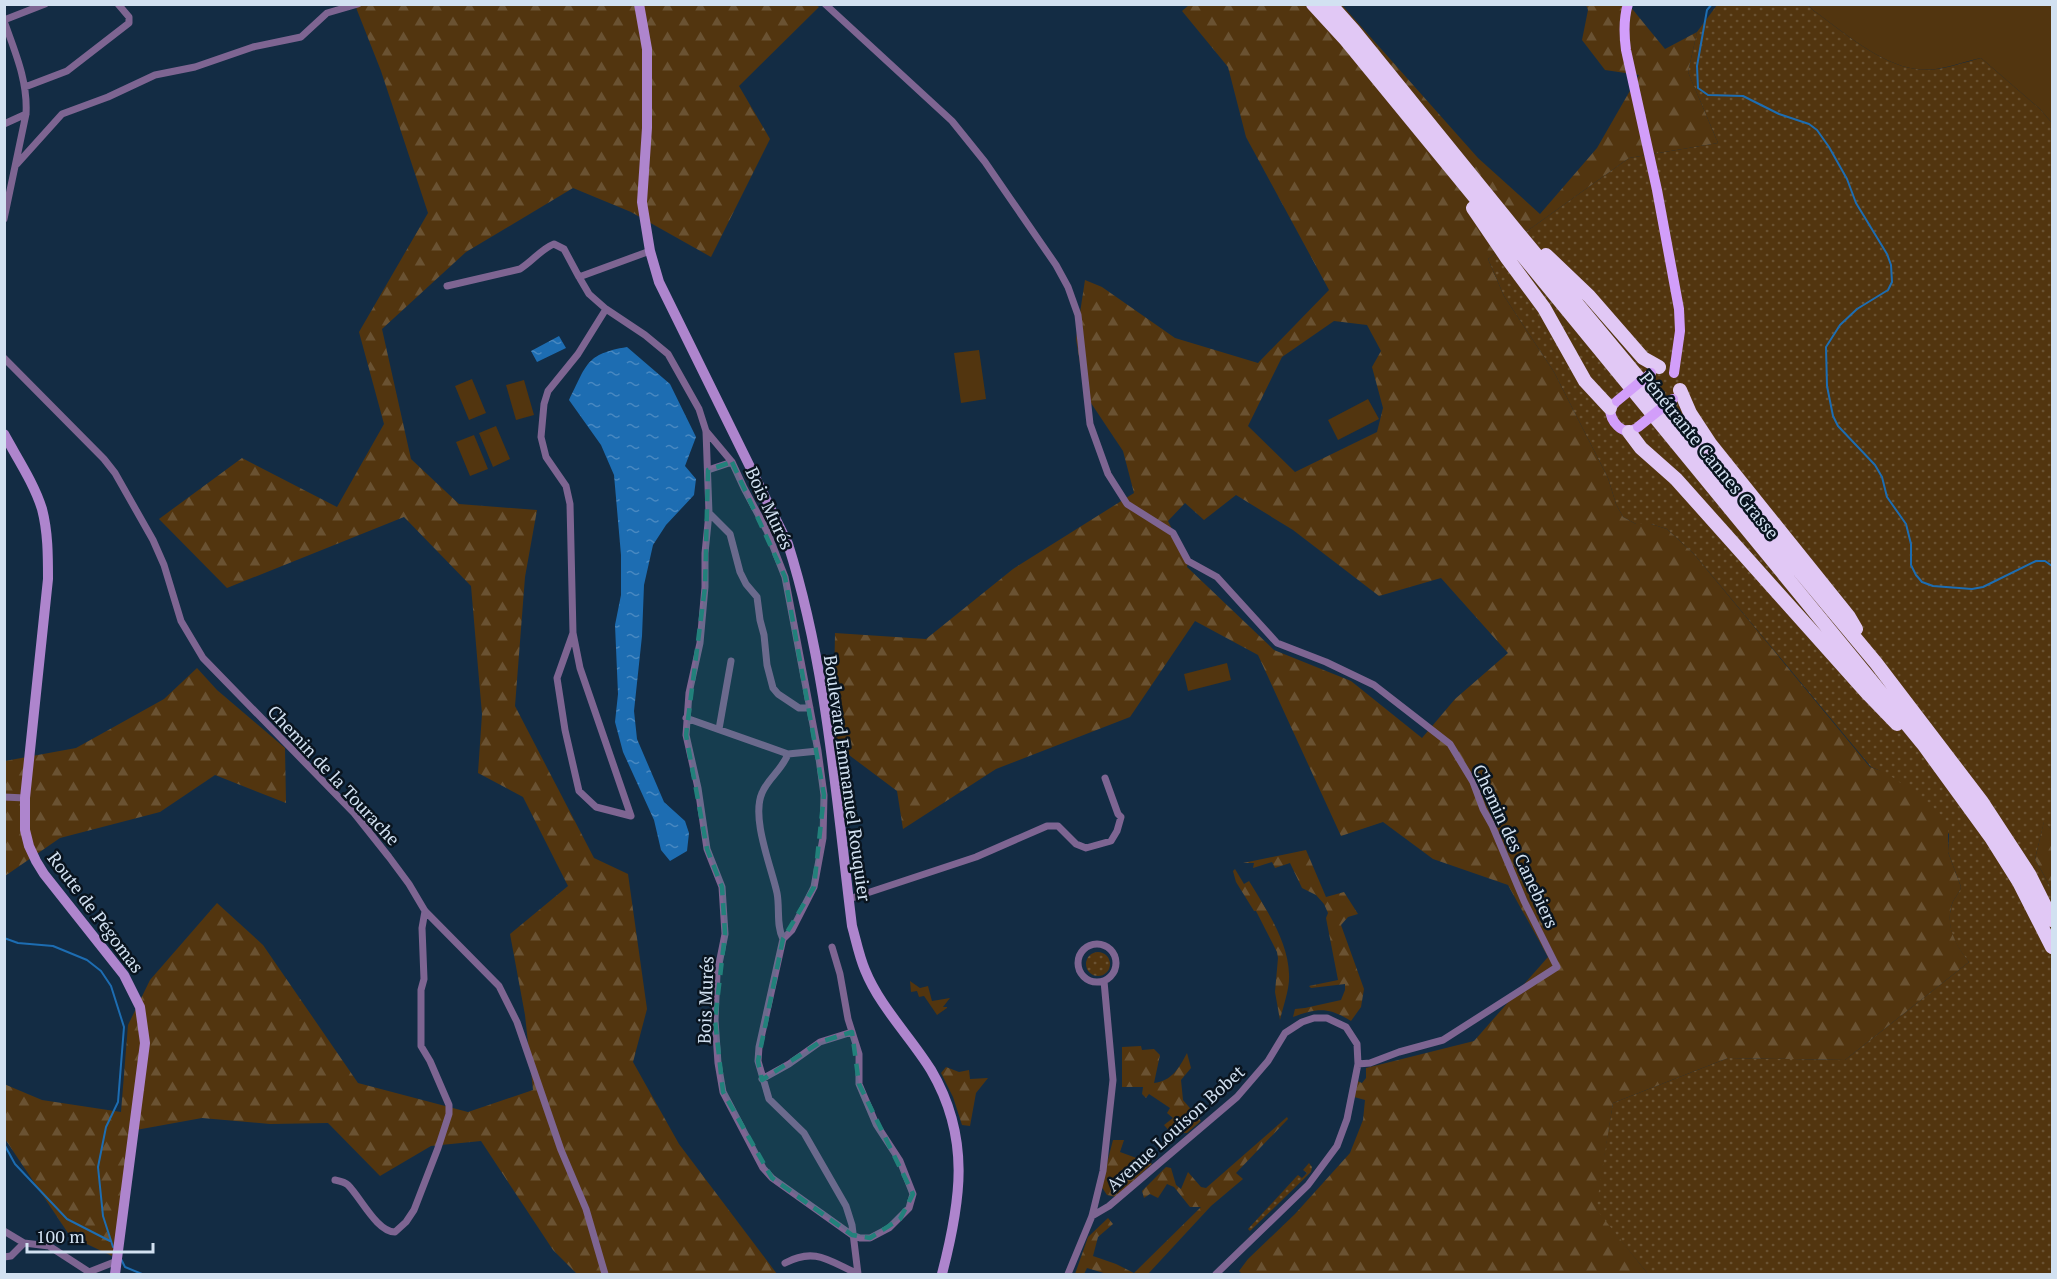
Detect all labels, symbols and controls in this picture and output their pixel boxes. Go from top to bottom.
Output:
street label: Pénétrante Cannes Grasse [1635,366,1785,544]
street label: Bois Murés [740,463,800,553]
street label: Boulevard Emmanuel Rouquier [819,653,877,903]
street label: Chemin de la Tourache [263,700,405,850]
street label: Chemin des Canebiers [1468,760,1564,932]
street label: Route de Pégomas [42,846,150,978]
street label: Bois Murés [691,955,719,1045]
street label: Avenue Louison Bobet [1101,1059,1250,1197]
scale bar [27,1216,153,1254]
text: 100 m [36,1224,85,1248]

